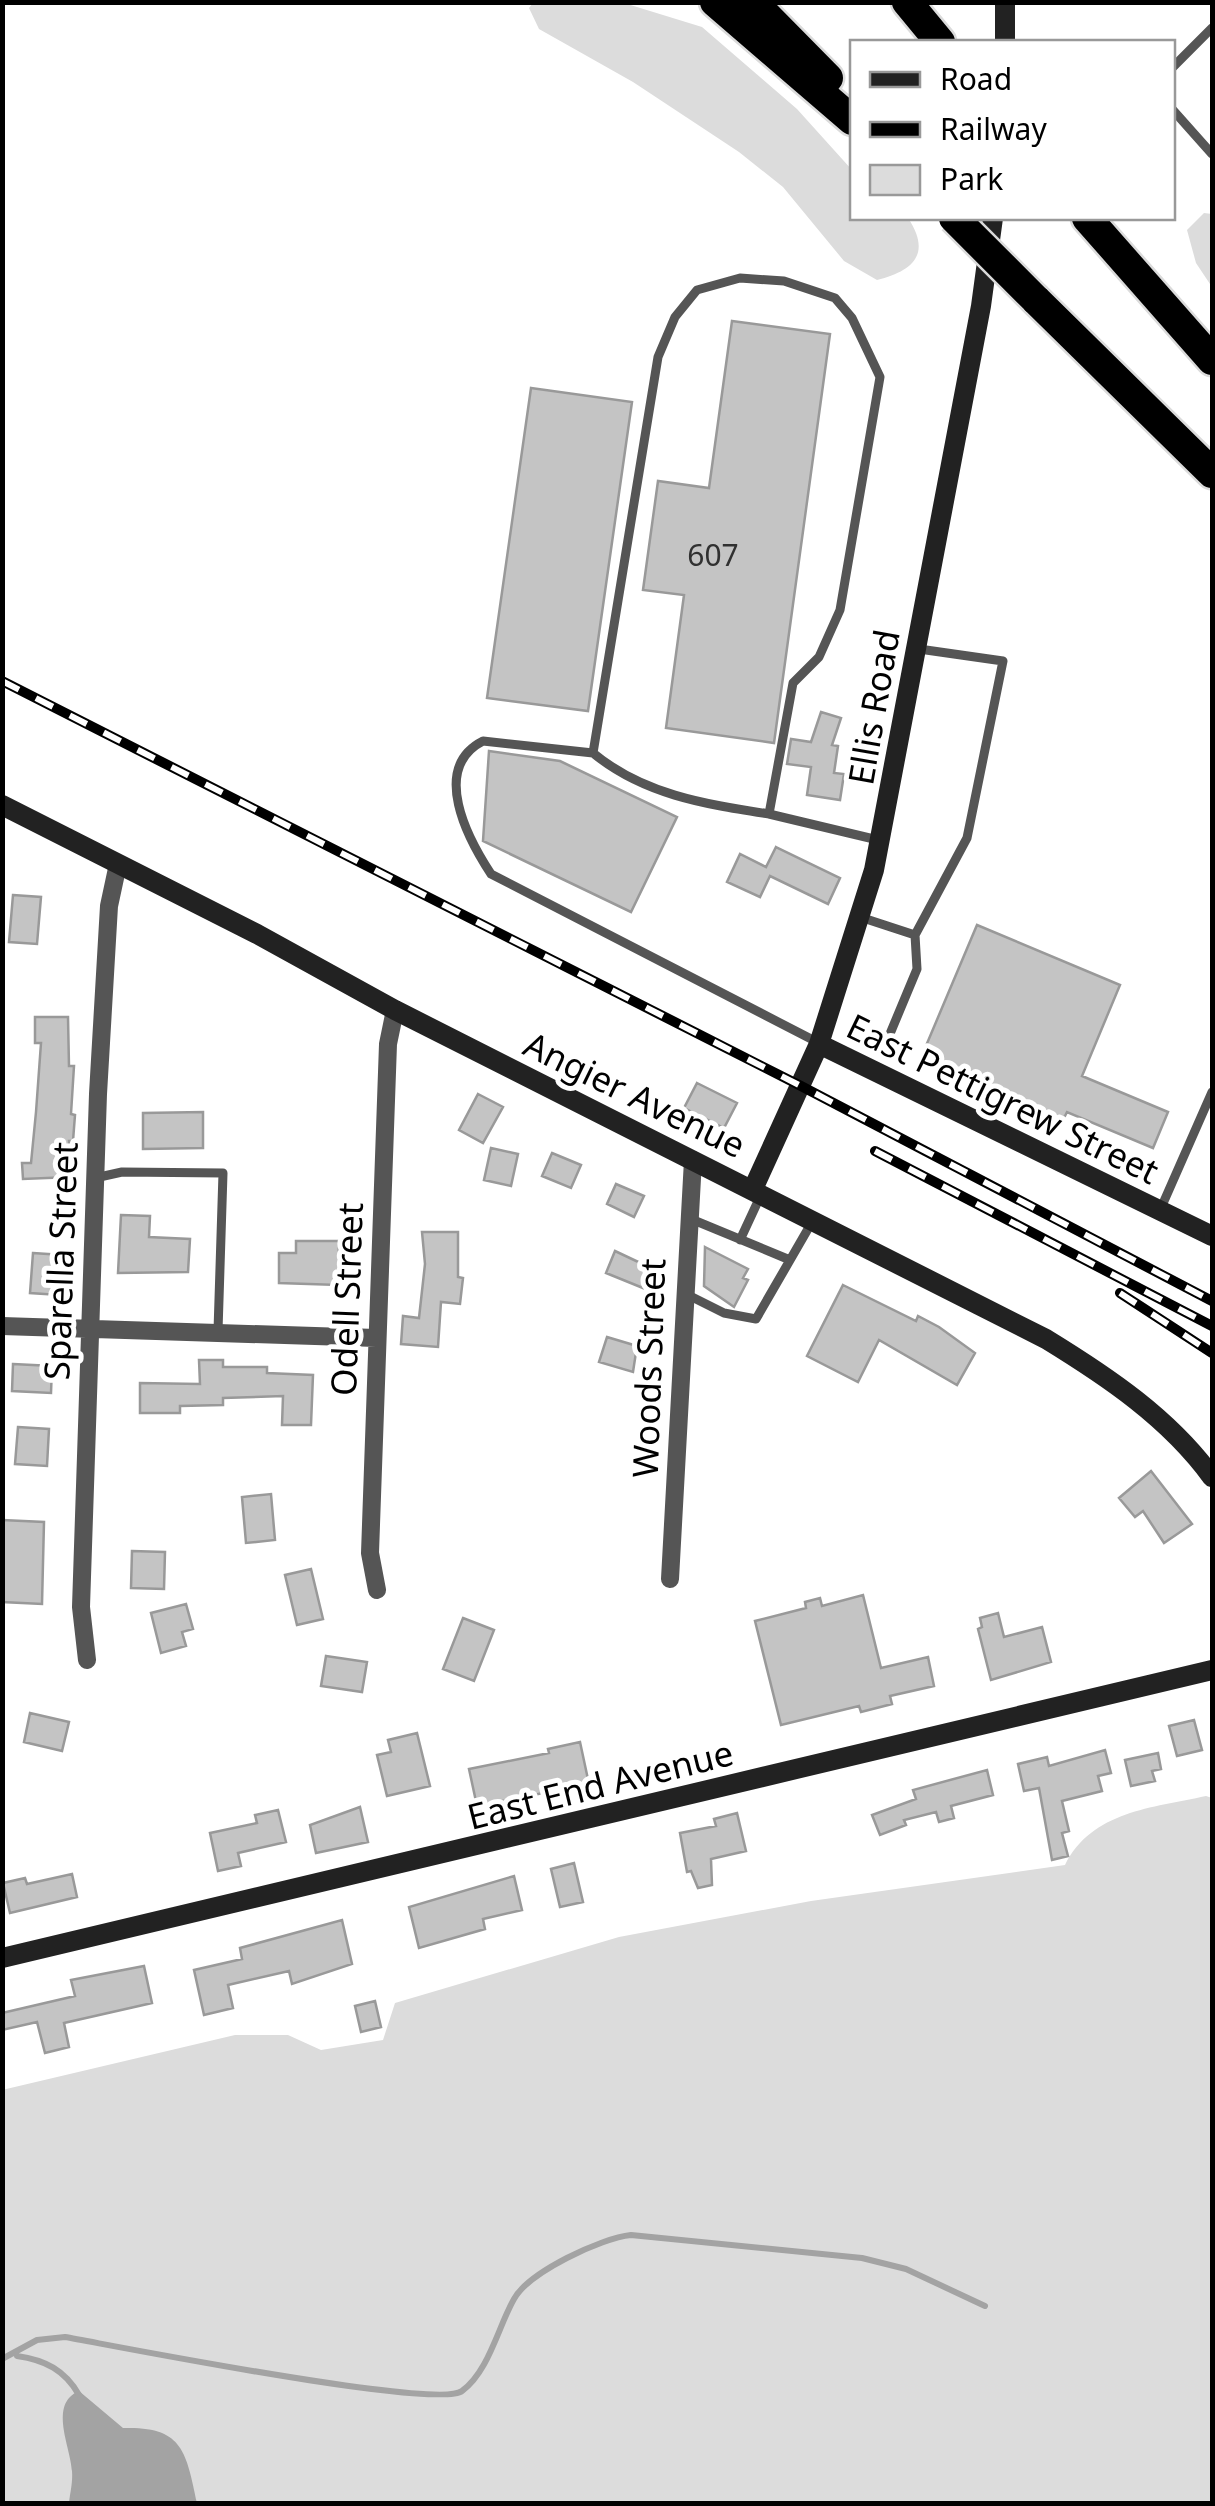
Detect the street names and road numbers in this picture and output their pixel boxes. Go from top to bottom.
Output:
street label: Ellis Road [836,626,910,788]
street label: East Pettigrew Street [839,1002,1167,1194]
street label: Angier Avenue [517,1020,753,1168]
street label: Sparella Street [32,1141,88,1381]
street label: Odell Street [319,1201,373,1397]
street label: Woods Street [621,1258,675,1478]
street label: East End Avenue [462,1728,738,1840]

